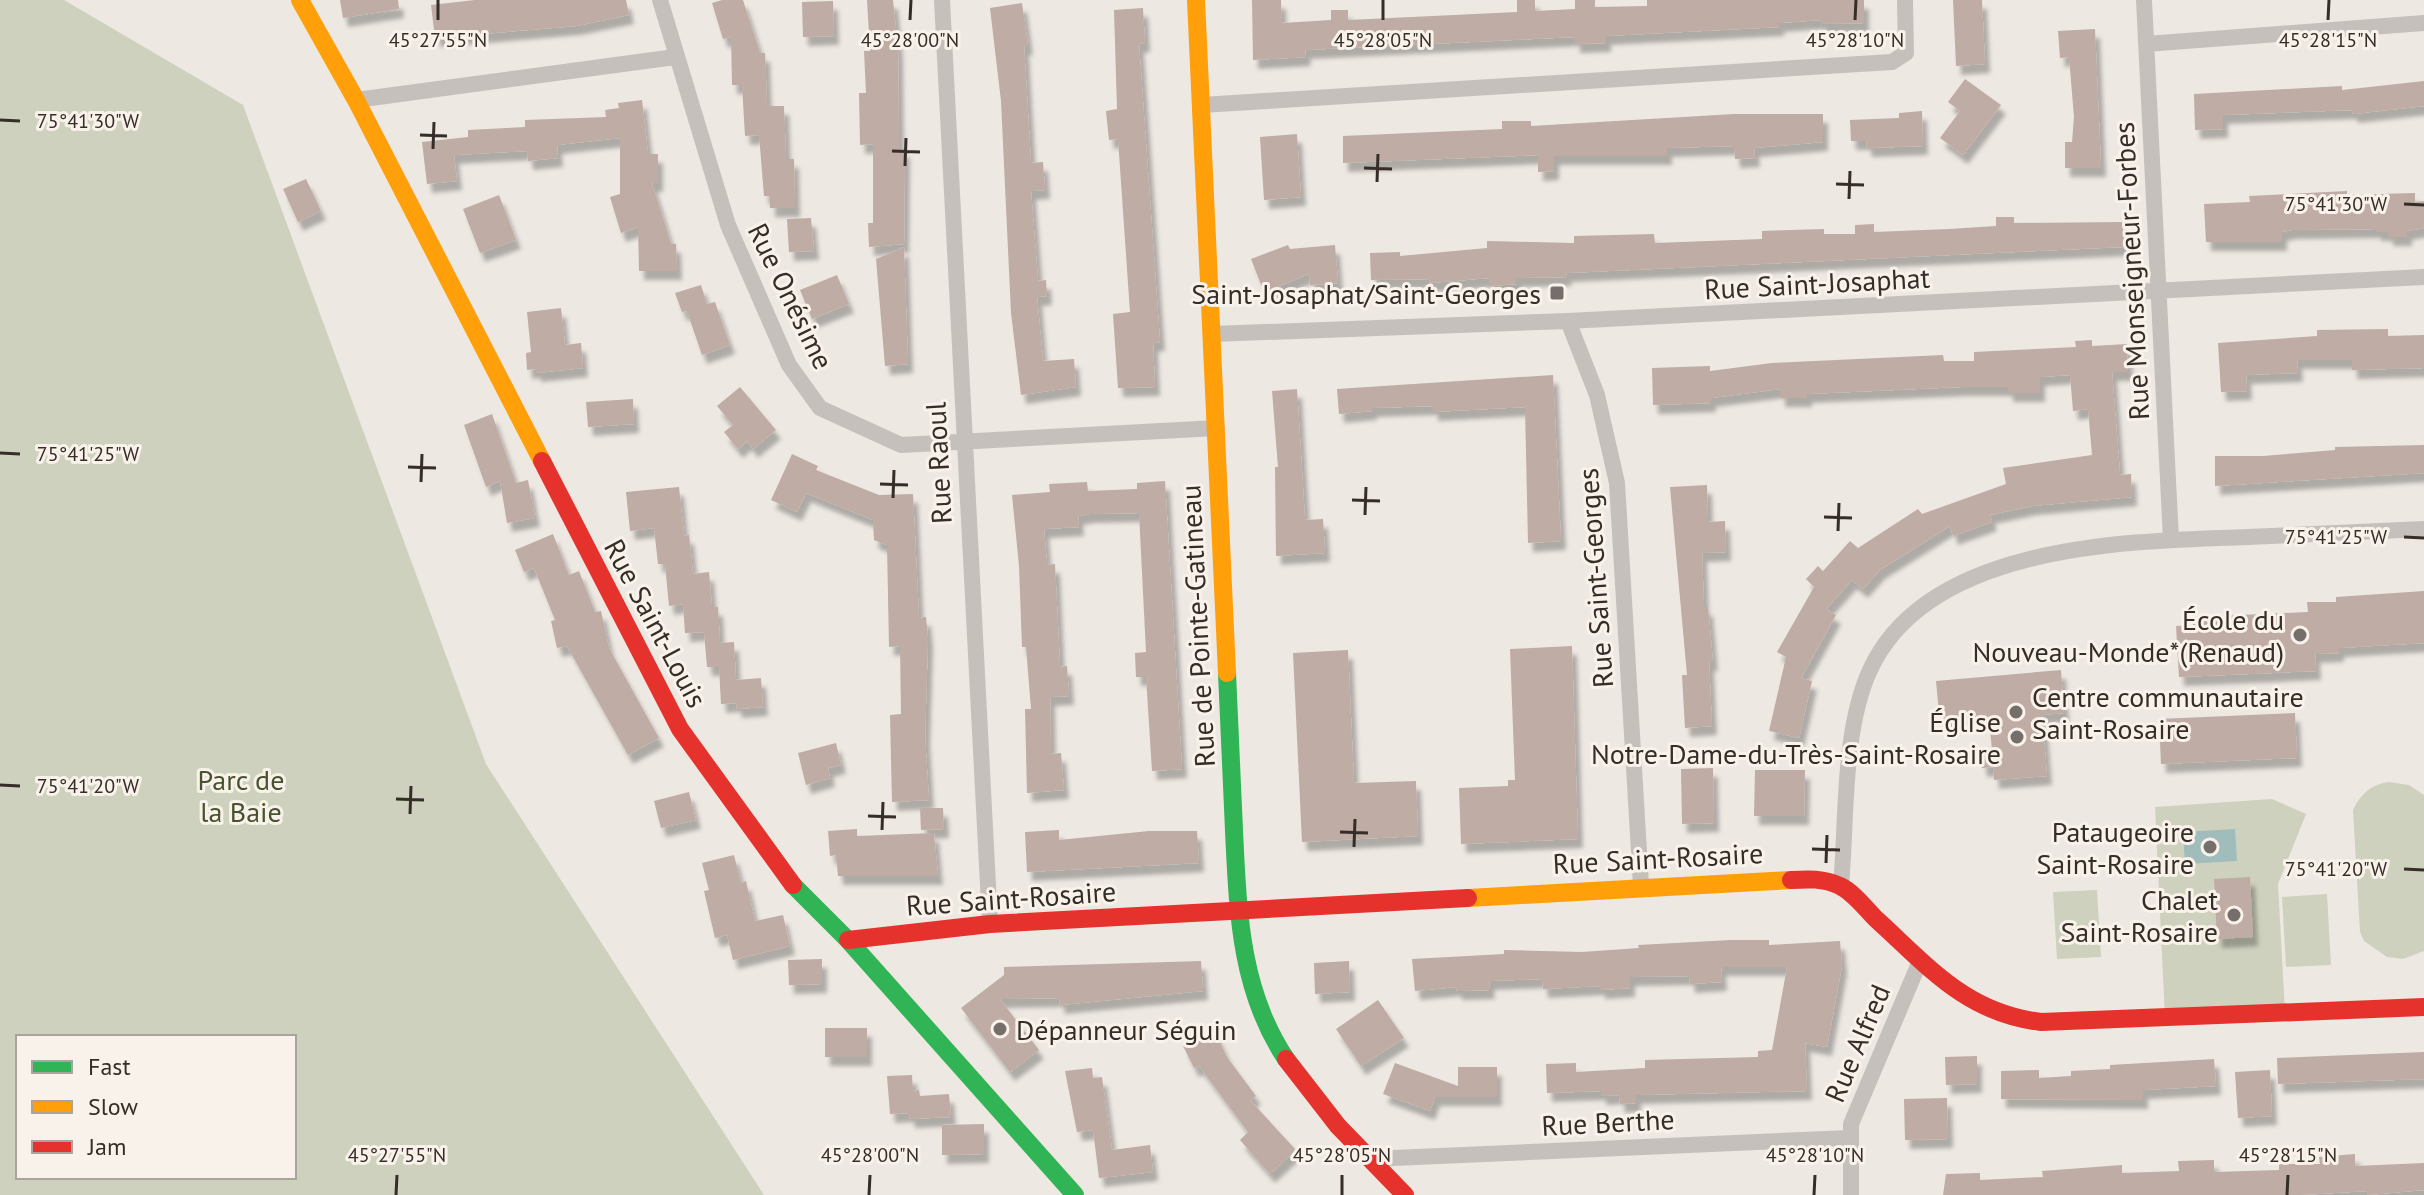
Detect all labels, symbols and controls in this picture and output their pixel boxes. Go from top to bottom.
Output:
text: 45°27'55"N [389,27,487,53]
text: 45°28'00"N [861,27,959,53]
text: 45°28'05"N [1334,27,1432,53]
text: 45°28'10"N [1806,27,1904,53]
text: 45°28'15"N [2279,27,2377,53]
text: 75°41'30"W [37,108,140,134]
street label: Rue Monseigneur-Forbes [2105,121,2157,421]
text: 75°41'30"W [2285,191,2388,217]
street label: Rue Onésime [740,217,842,375]
street label: Rue Saint-Josaphat [1703,259,1931,307]
place label: Saint-Josaphat/Saint-Georges [1191,275,1541,312]
marker: Saint-Josaphat/Saint-Georges [1548,284,1566,302]
street label: Rue Raoul [916,401,960,525]
text: 75°41'25"W [37,441,140,467]
street label: Rue Saint-Georges [1569,467,1621,689]
street label: Rue de Pointe-Gatineau [1171,484,1223,768]
text: 75°41'25"W [2285,524,2388,550]
street label: Rue Saint-Louis [596,532,716,714]
place label: École du Nouveau-Monde*(Renaud) [1972,601,2284,670]
marker: École du Nouveau-Monde*(Renaud) [2291,626,2309,644]
place label: Centre communautaire Saint-Rosaire [2032,678,2304,747]
place label: Église Notre-Dame-du-Très-Saint-Rosaire [1591,703,2001,772]
marker: Centre communautaire Saint-Rosaire [2007,703,2025,721]
marker: Église Notre-Dame-du-Très-Saint-Rosaire [2008,728,2026,746]
park label: Parc de la Baie [198,761,284,830]
text: 75°41'20"W [37,773,140,799]
place label: Pataugeoire Saint-Rosaire [2036,813,2194,882]
street label: Rue Saint-Rosaire [1552,834,1764,882]
marker: Pataugeoire Saint-Rosaire [2201,838,2219,856]
text: 75°41'20"W [2285,856,2388,882]
street label: Rue Saint-Rosaire [905,872,1117,924]
place label: Chalet Saint-Rosaire [2060,881,2218,950]
marker: Chalet Saint-Rosaire [2225,906,2243,924]
street label: Rue Alfred [1816,978,1898,1108]
place label: Dépanneur Séguin [1016,1011,1236,1048]
marker: Dépanneur Séguin [991,1020,1009,1038]
legend [16,1035,296,1179]
text: Fast [88,1051,131,1082]
text: Slow [88,1091,138,1122]
street label: Rue Berthe [1541,1100,1675,1144]
text: Jam [87,1131,126,1162]
text: 45°27'55"N [348,1142,446,1168]
text: 45°28'00"N [821,1142,919,1168]
text: 45°28'05"N [1293,1142,1391,1168]
text: 45°28'10"N [1766,1142,1864,1168]
text: 45°28'15"N [2239,1142,2337,1168]

